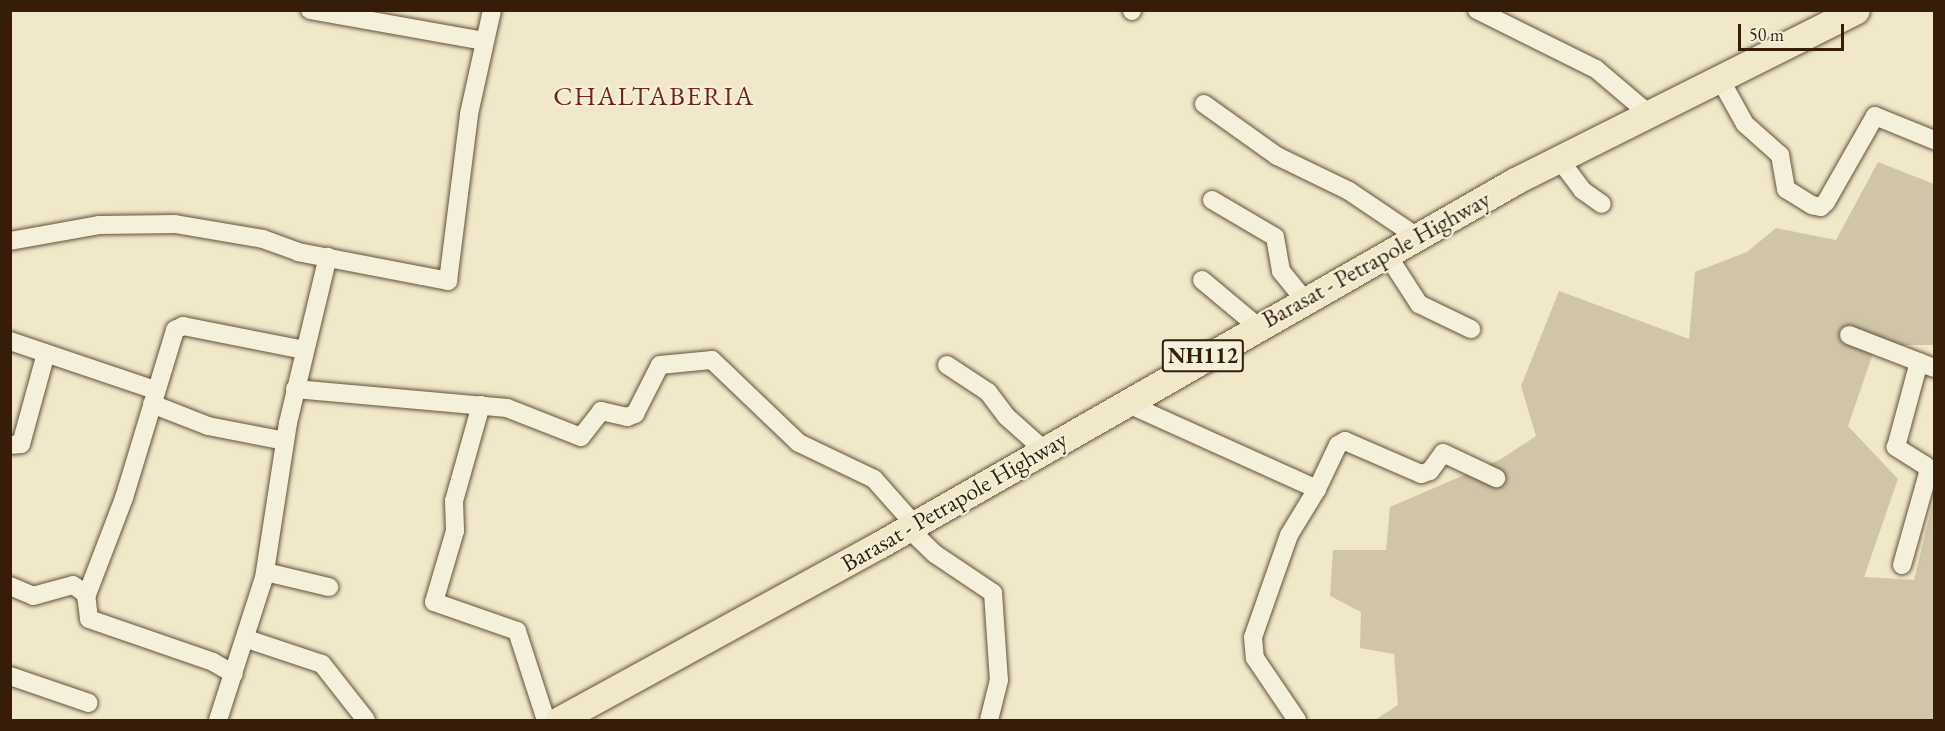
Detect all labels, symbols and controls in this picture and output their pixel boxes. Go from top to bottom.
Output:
scale bar [1741,12,1848,50]
text: 50 m [1749,23,1784,46]
district label: CHALTABERIA [553,80,755,112]
street label: Barasat - Petrapole Highway [1257,184,1495,334]
road number: NH112 [1161,337,1245,375]
street label: Barasat - Petrapole Highway [836,424,1072,578]

